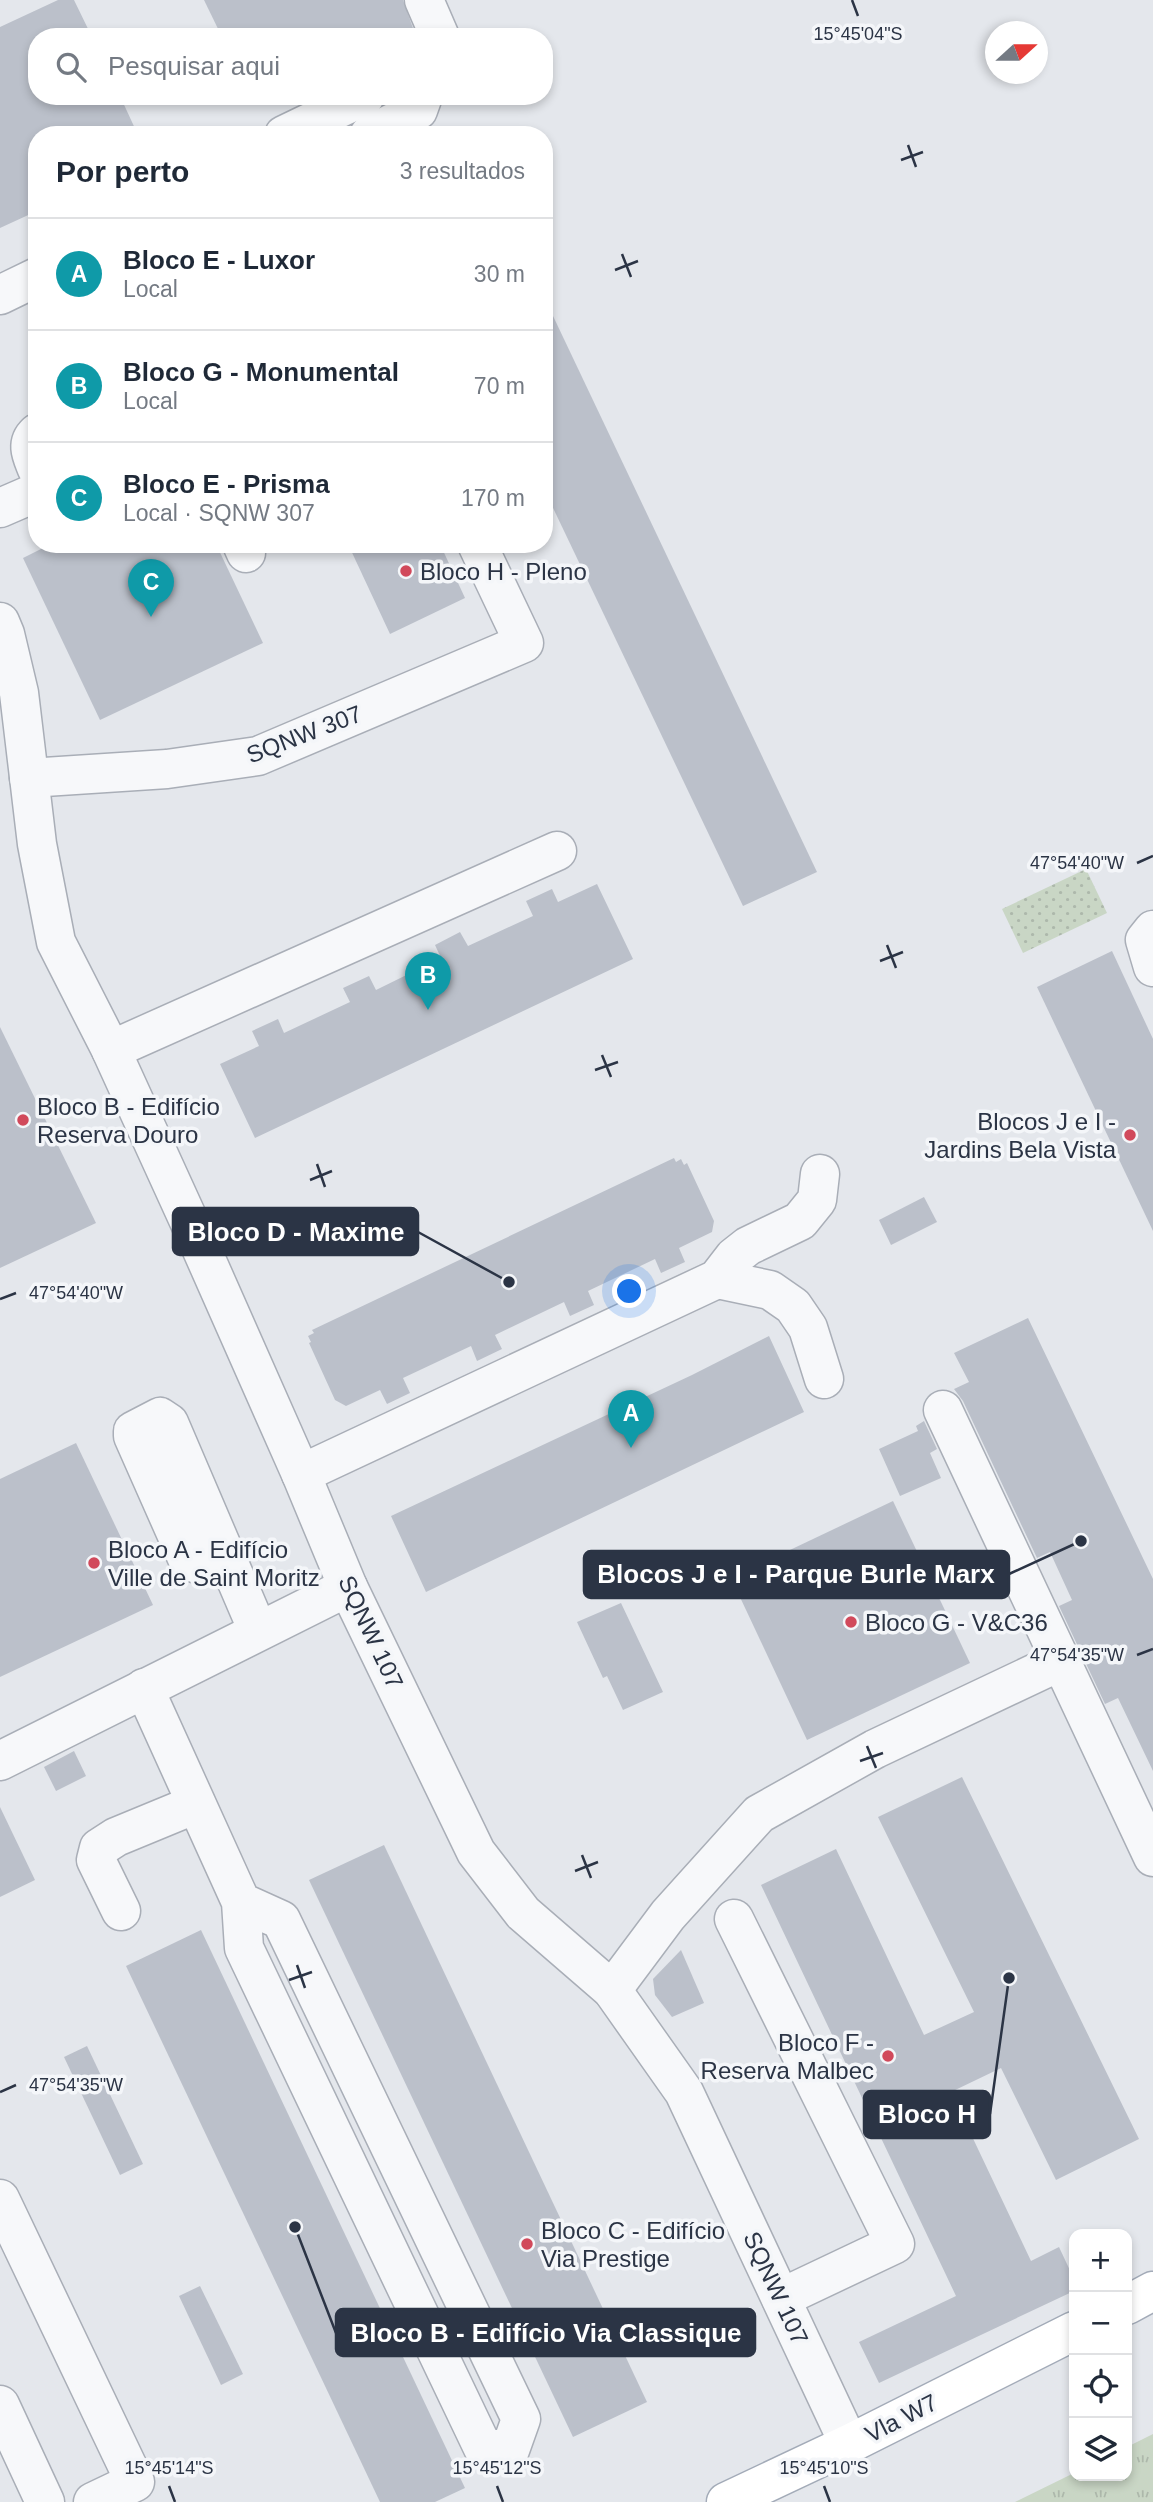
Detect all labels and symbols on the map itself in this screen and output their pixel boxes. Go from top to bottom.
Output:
north arrow [985,21,1048,84]
text: 15°45'04"S [813,24,903,44]
place label: Bloco H - Pleno [420,558,587,585]
pin: C [128,559,174,617]
marker: Bloco H - Pleno [398,563,414,579]
street label: SQNW 307 [243,700,365,768]
text: 47°54'40"W [1030,853,1124,873]
pin: B [405,952,451,1010]
place label: Bloco B - Edifício Reserva Douro [37,1093,220,1148]
place label: Blocos J e I - Jardins Bela Vista [924,1108,1117,1163]
marker: Bloco B - Edifício Reserva Douro [15,1112,31,1128]
marker: Blocos J e I - Jardins Bela Vista [1122,1127,1138,1143]
callout: Bloco D - Maxime [173,1208,418,1255]
text: Bloco D - Maxime [188,1217,404,1247]
your location [612,1274,646,1308]
text: 47°54'40"W [29,1283,123,1303]
pin: A [608,1390,654,1448]
place label: Bloco A - Edifício Ville de Saint Moritz [108,1536,320,1591]
callout: Blocos J e I - Parque Burle Marx [584,1551,1009,1598]
marker: Bloco A - Edifício Ville de Saint Moritz [86,1555,102,1571]
text: Blocos J e I - Parque Burle Marx [597,1559,995,1589]
street label: SQNW 107 [333,1571,409,1693]
place label: Bloco G - V&C36 [865,1609,1048,1636]
marker: Bloco G - V&C36 [843,1614,859,1630]
text: 47°54'35"W [1030,1645,1124,1665]
place label: Bloco F - Reserva Malbec [701,2029,874,2084]
marker: Bloco F - Reserva Malbec [880,2048,896,2064]
text: 47°54'35"W [29,2075,123,2095]
callout: Bloco H [864,2091,990,2138]
text: Bloco H [878,2099,976,2129]
place label: Bloco C - Edifício Via Prestige [541,2217,725,2272]
street label: SQNW 107 [738,2227,814,2349]
marker: Bloco C - Edifício Via Prestige [519,2236,535,2252]
callout: Bloco B - Edifício Via Classique [336,2309,755,2356]
text: Bloco B - Edifício Via Classique [350,2318,742,2348]
street label: Vla W7 [860,2388,942,2448]
text: 15°45'14"S [124,2458,214,2478]
text: 15°45'12"S [452,2458,542,2478]
text: 15°45'10"S [779,2458,869,2478]

